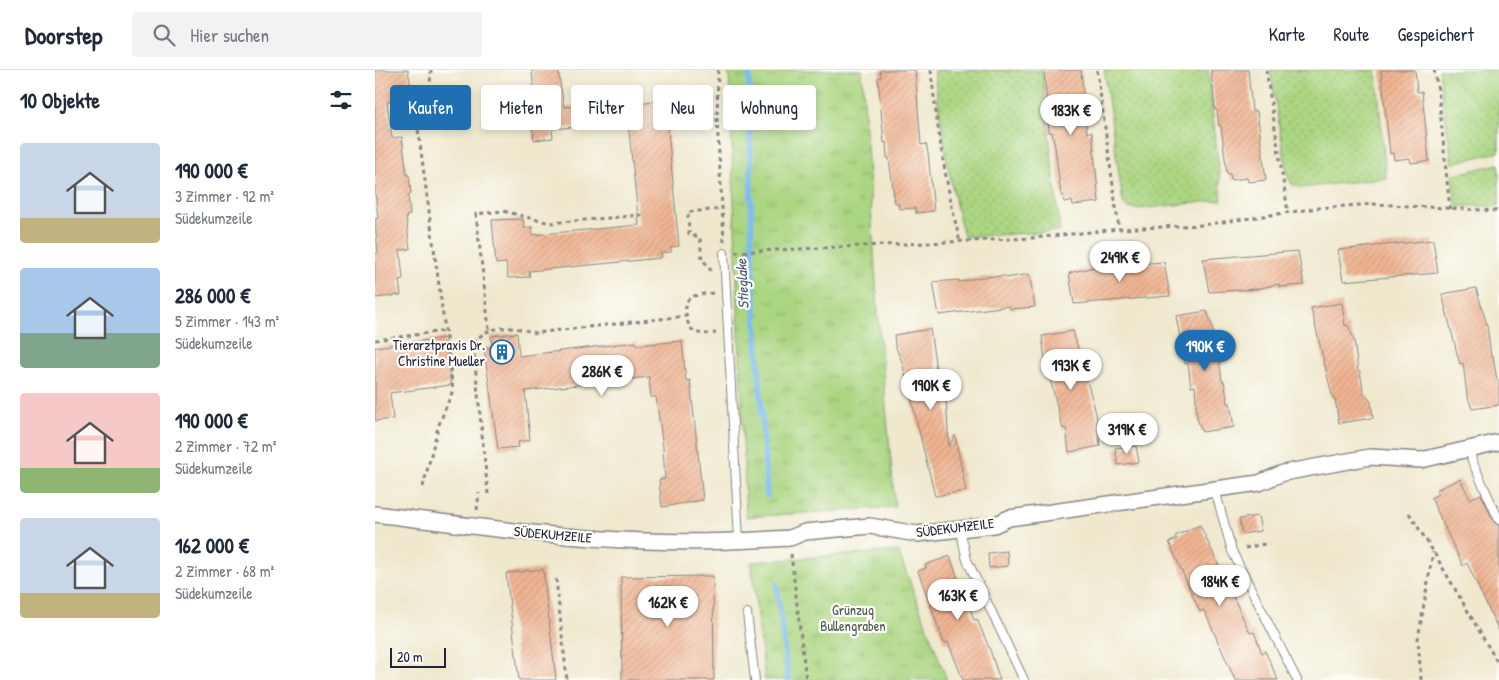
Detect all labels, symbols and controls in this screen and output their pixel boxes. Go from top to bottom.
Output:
search box [132,12,482,57]
text: Doorstep [25,19,102,51]
icon: search [150,21,178,49]
text: Hier suchen [190,22,269,48]
text: Karte [1269,22,1306,47]
text: Route [1334,22,1370,47]
text: Gespeichert [1398,22,1474,47]
chip: Kaufen [390,85,471,130]
chip: Mieten [481,85,561,130]
chip: Filter [571,85,643,130]
chip: Neu [653,85,713,130]
chip: Wohnung [723,85,816,130]
text: 10 Objekte [20,86,100,115]
icon: filters [327,86,355,114]
pin: 183K € [1030,93,1112,136]
text: 183K € [1051,99,1091,121]
text: 190 000 € [175,156,248,185]
icon: home [60,163,120,223]
text: 3 Zimmer · 92 m² [175,185,274,207]
text: Südekumzeile [175,207,253,229]
pin: 249K € [1079,240,1161,283]
text: 249K € [1100,246,1140,268]
water label: Stieglake [730,257,754,310]
text: 286 000 € [175,281,250,310]
icon: home [60,288,120,348]
text: 5 Zimmer · 143 m² [175,310,279,332]
pin: 190K € [1164,330,1246,372]
text: Südekumzeile [175,332,253,354]
place label: Tierarztpraxis Dr. Christine Mueller [393,335,486,370]
text: 190K € [1186,335,1224,357]
building icon: Tierarztpraxis Dr. Christine Mueller [489,339,515,365]
pin: 193K € [1030,348,1112,391]
pin: 286K € [561,354,643,397]
text: 193K € [1052,354,1090,376]
text: 286K € [582,360,622,382]
pin: 190K € [890,368,972,411]
text: 190K € [912,374,950,396]
text: 190 000 € [175,406,248,435]
pin: 319K € [1086,412,1168,455]
icon: home [60,413,120,473]
text: 319K € [1108,418,1146,440]
text: 2 Zimmer · 72 m² [175,435,276,457]
text: Südekumzeile [175,457,253,479]
street label: SÜDEKUMZEILE [915,513,995,541]
street label: SÜDEKUMZEILE [513,521,593,547]
text: 162 000 € [175,531,249,560]
icon: home [60,538,120,598]
text: 2 Zimmer · 68 m² [175,560,274,582]
pin: 184K € [1179,564,1261,607]
text: 184K € [1201,570,1239,592]
pin: 163K € [917,578,999,621]
text: Südekumzeile [175,582,253,604]
text: 163K € [938,584,978,606]
pin: 162K € [627,586,709,628]
text: 162K € [648,591,688,613]
park label: Grünzug Bullengraben [820,600,886,636]
scale bar [390,645,446,668]
text: 20 m [397,647,423,666]

